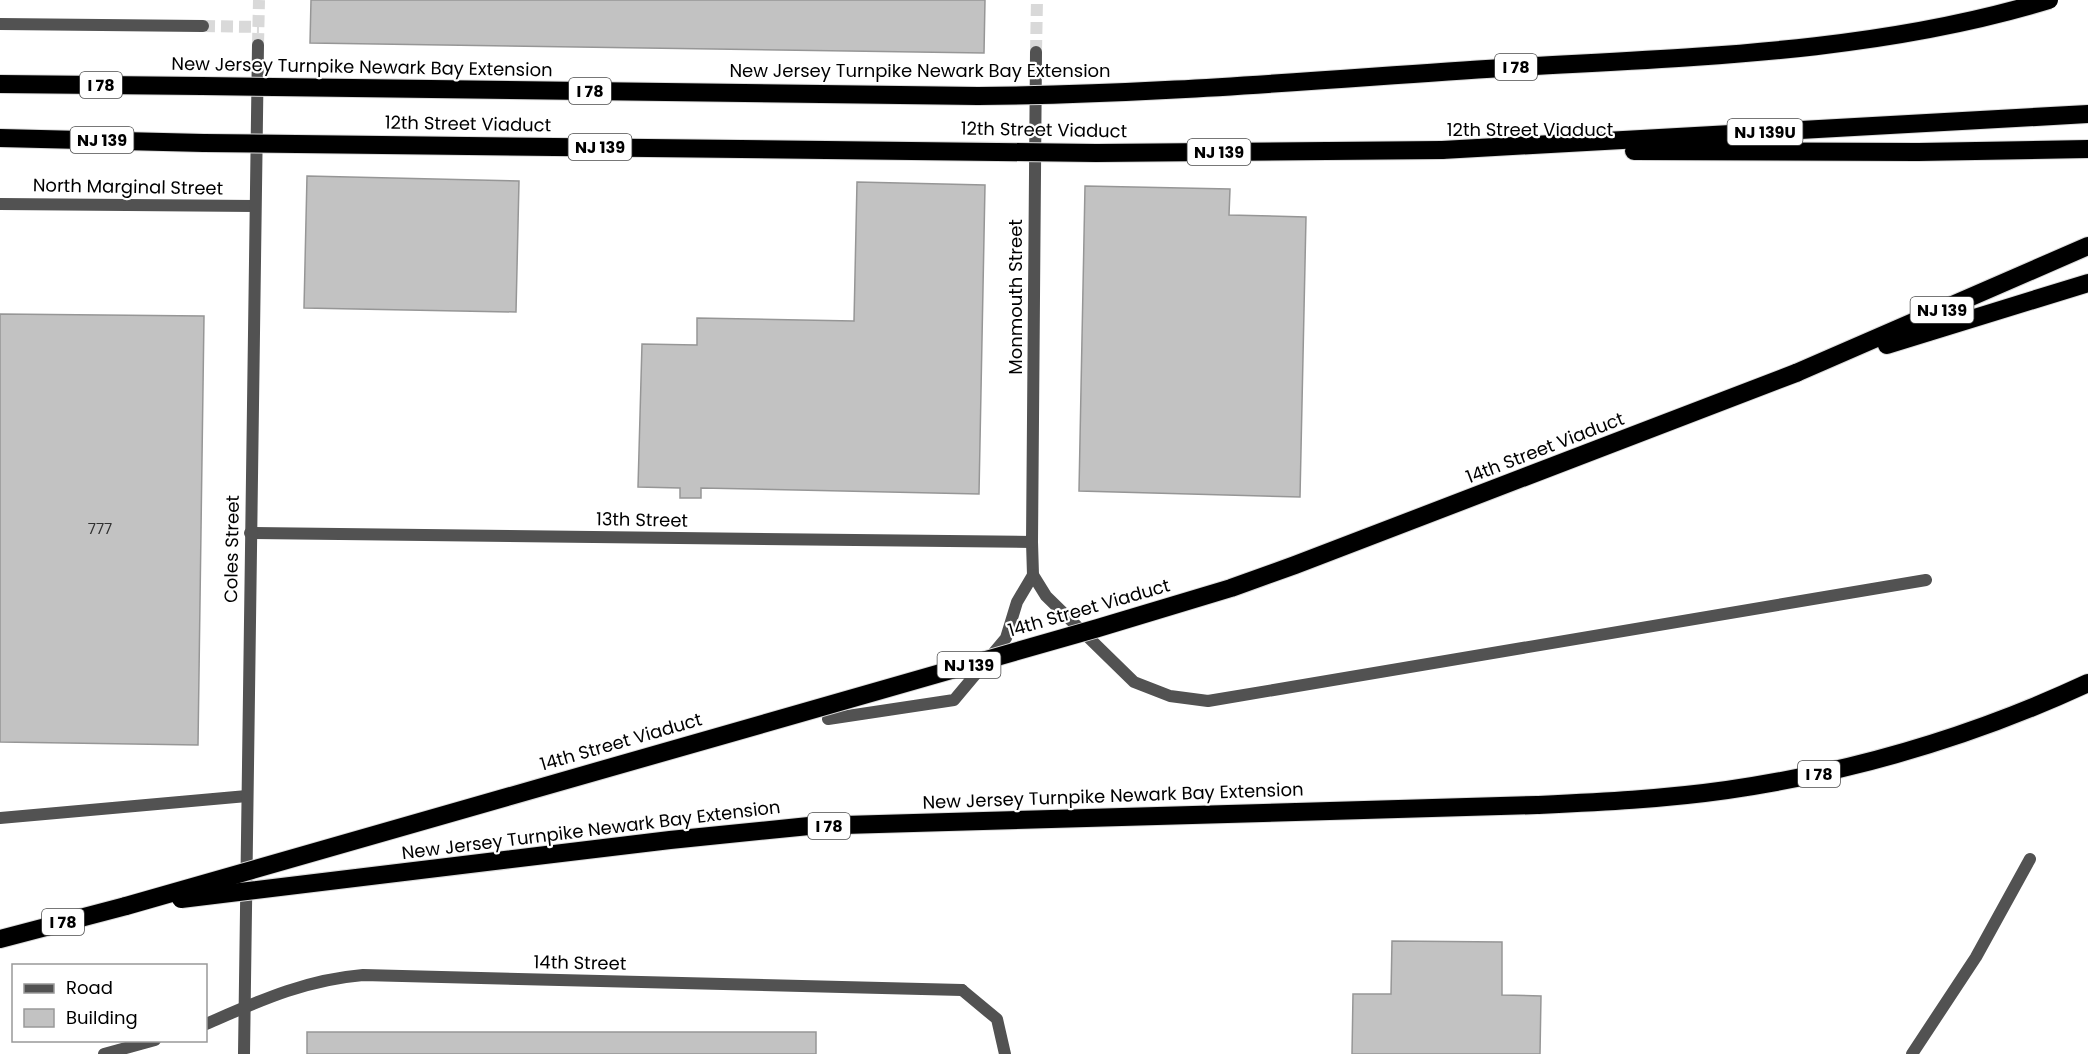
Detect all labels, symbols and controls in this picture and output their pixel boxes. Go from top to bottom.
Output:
street label: New Jersey Turnpike Newark Bay Extension [171,51,553,82]
road number: I 78 [1495,54,1537,80]
street label: New Jersey Turnpike Newark Bay Extension [729,58,1111,83]
road number: I 78 [80,72,122,98]
road number: I 78 [569,78,611,104]
street label: 12th Street Viaduct [385,110,551,137]
street label: 12th Street Viaduct [961,116,1127,143]
street label: 12th Street Viaduct [1447,117,1613,142]
road number: NJ 139U [1728,119,1802,145]
road number: NJ 139 [70,127,134,153]
road number: NJ 139 [568,134,632,160]
road number: NJ 139 [1188,139,1250,165]
street label: North Marginal Street [33,172,223,201]
street label: Monmouth Street [1003,219,1028,375]
road number: NJ 139 [1910,297,1974,323]
street label: 14th Street Viaduct [1462,406,1627,489]
street label: Coles Street [218,495,245,603]
street label: 13th Street [596,506,688,533]
house number: 777 [88,518,112,539]
street label: 14th Street Viaduct [1005,572,1173,643]
road number: NJ 139 [938,652,1000,678]
street label: 14th Street Viaduct [537,706,705,777]
road number: I 78 [1798,761,1840,787]
street label: New Jersey Turnpike Newark Bay Extension [922,776,1304,815]
street label: New Jersey Turnpike Newark Bay Extension [400,794,782,865]
road number: I 78 [808,813,850,839]
road number: I 78 [42,909,84,935]
street label: 14th Street [533,949,627,976]
legend [12,964,207,1042]
text: Road [66,975,113,1000]
text: Building [66,1005,138,1030]

